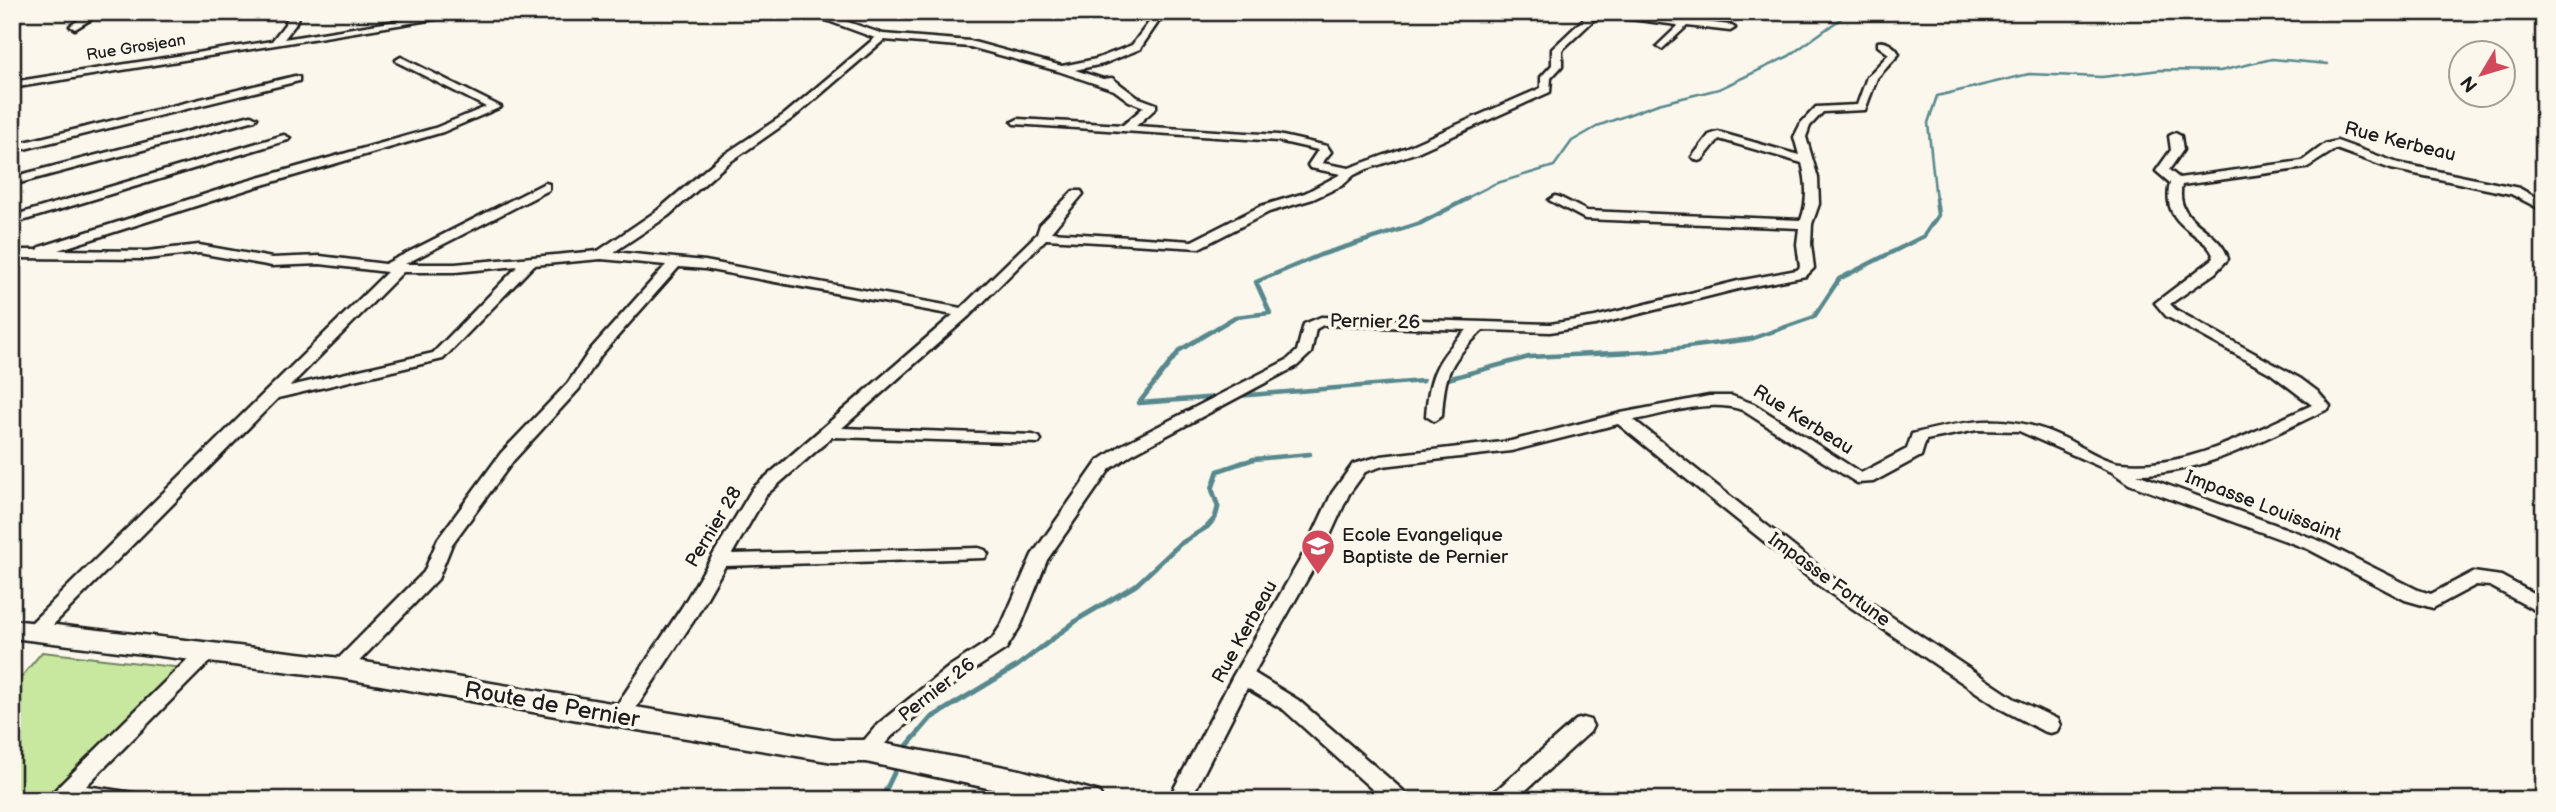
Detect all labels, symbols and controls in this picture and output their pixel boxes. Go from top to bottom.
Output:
street label: Rue Grosjean [85,31,187,65]
north arrow [2448,38,2518,108]
text: N [2456,71,2483,96]
street label: Rue Kerbeau [2342,117,2458,167]
street label: Pernier 26 [1330,310,1420,334]
street label: Rue Kerbeau [1749,380,1857,460]
street label: Impasse Louissaint [2182,466,2344,546]
street label: Pernier 28 [681,482,747,572]
place label: Ecole Evangelique Baptiste de Pernier [1342,524,1509,569]
school or university icon: Ecole Evangelique Baptiste de Pernier [1299,527,1337,576]
street label: Impasse Fortune [1763,528,1895,632]
street label: Rue Kerbeau [1207,577,1283,687]
street label: Pernier 26 [894,653,980,727]
street label: Route de Pernier [462,676,642,734]

